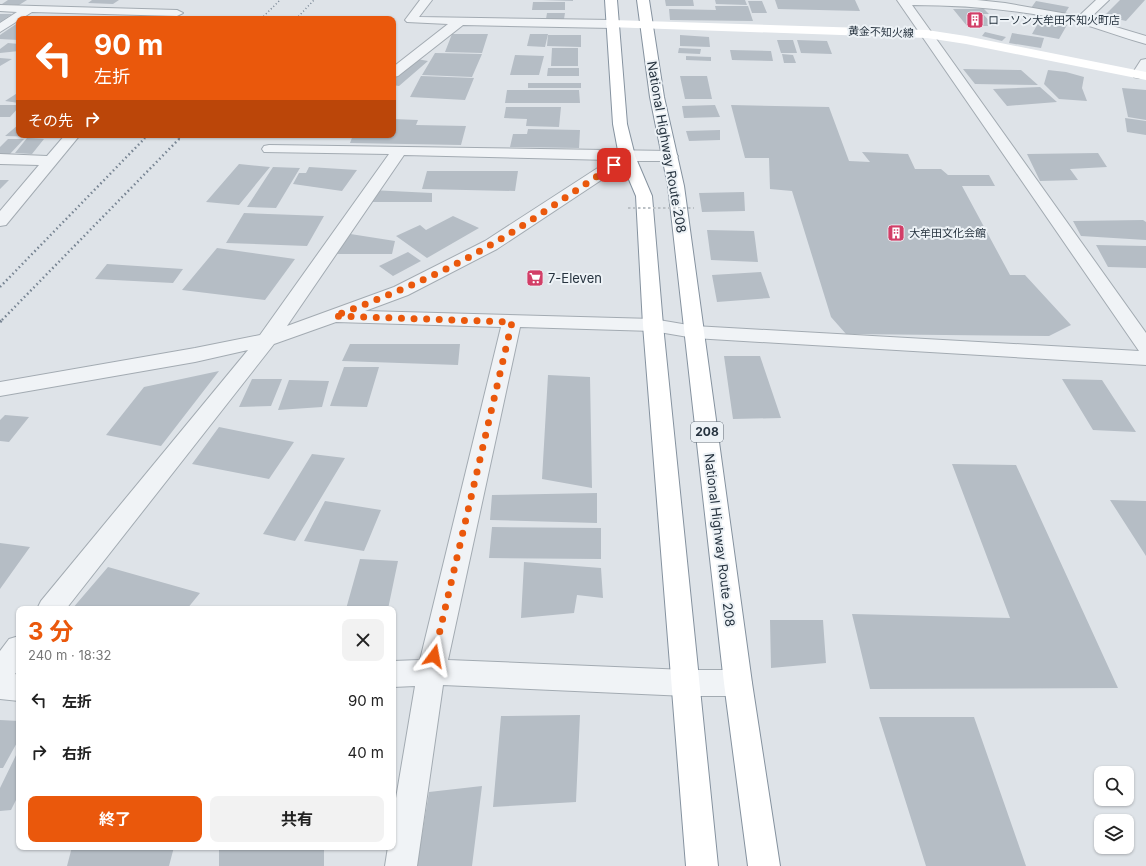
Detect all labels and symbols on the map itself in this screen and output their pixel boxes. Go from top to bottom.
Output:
building icon: ローソン大牟田不知火町店 [965,10,985,30]
place label: ローソン大牟田不知火町店 [988,13,1120,27]
street label: 黄金不知火線 [848,24,914,40]
street label: National Highway Route 208 [644,60,690,234]
pin [597,148,631,182]
building icon: 大牟田文化会館 [886,223,906,243]
place label: 大牟田文化会館 [909,226,986,240]
supermarket icon: 7-Eleven [525,268,545,288]
place label: 7-Eleven [548,270,602,286]
road number: 208 [691,422,723,442]
street label: National Highway Route 208 [701,452,739,628]
position arrow [413,635,455,677]

